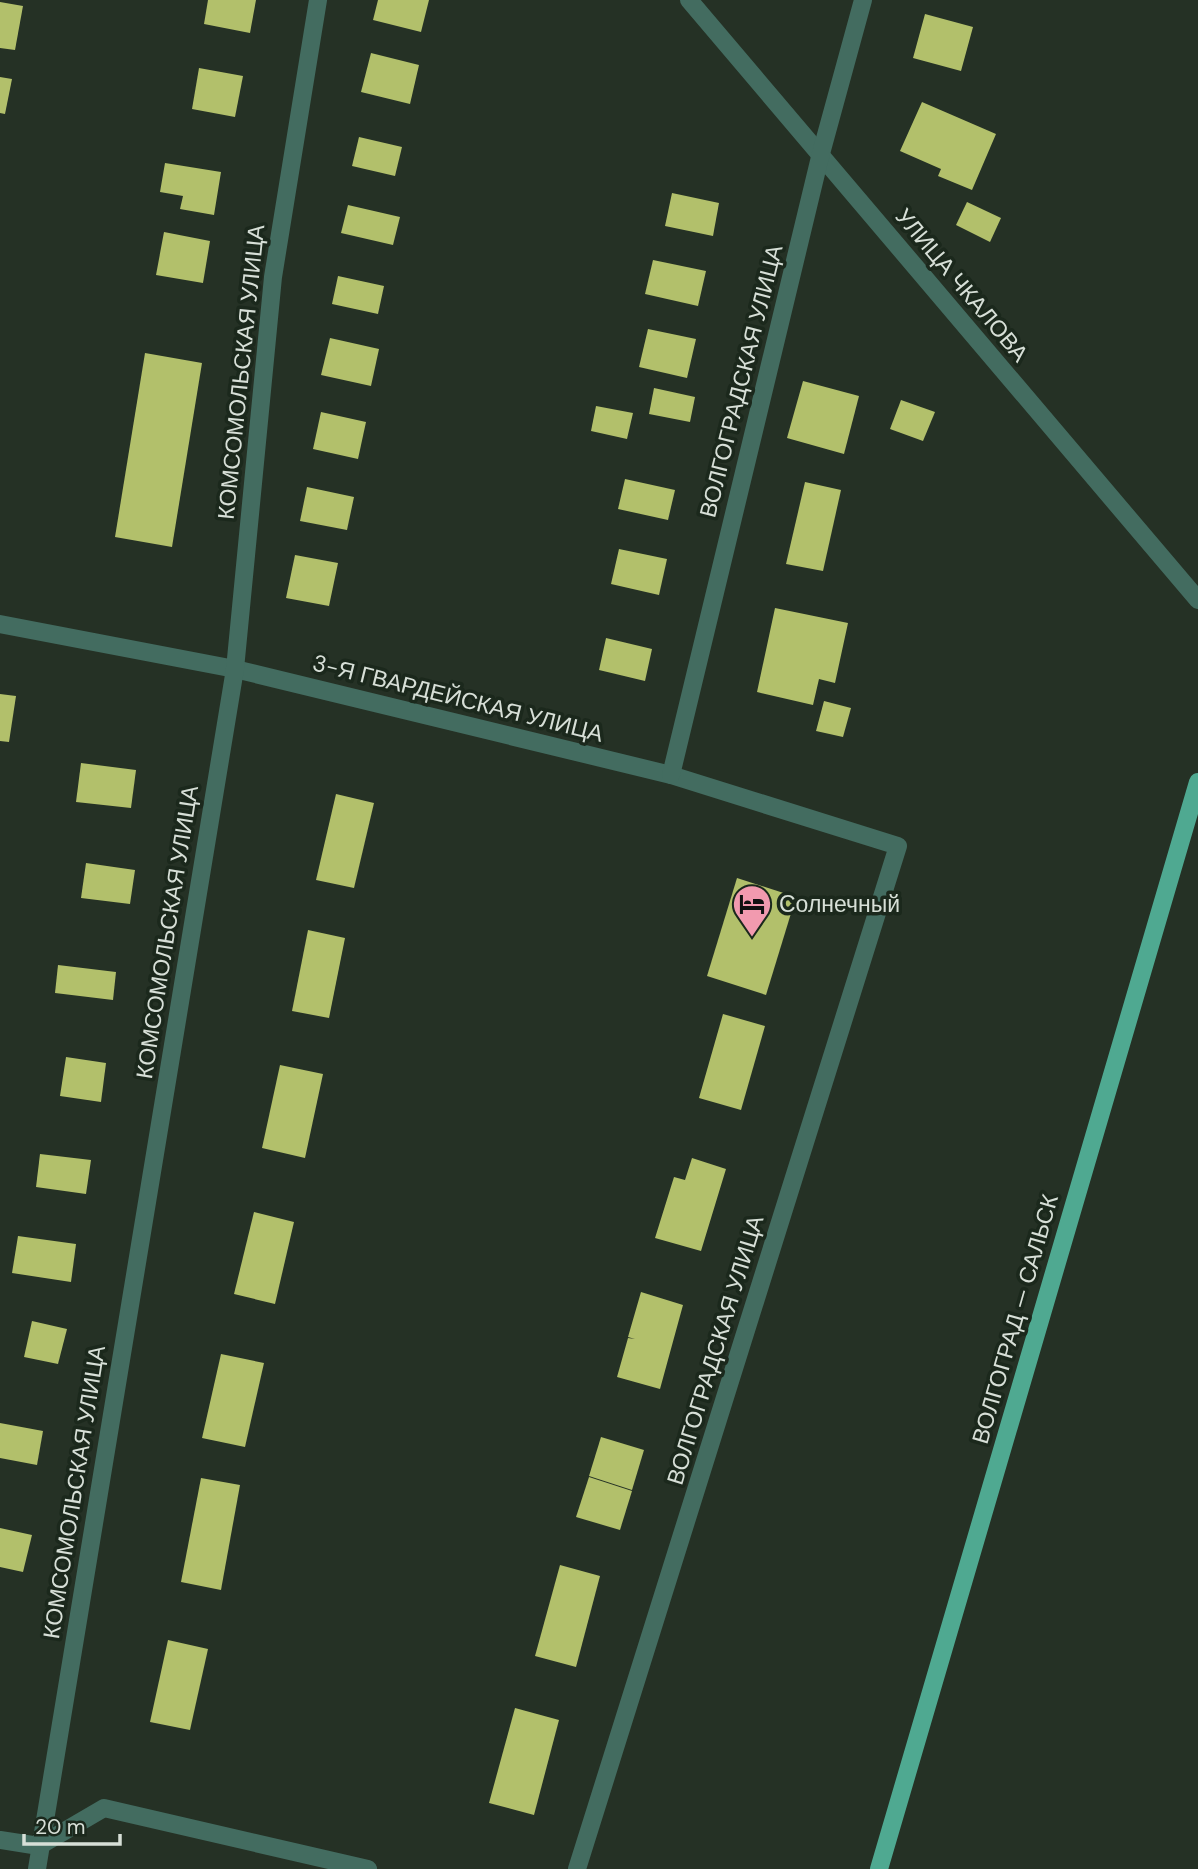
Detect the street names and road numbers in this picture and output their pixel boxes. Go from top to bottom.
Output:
street label: УЛИЦА ЧКАЛОВА [889,202,1035,368]
street label: КОМСОМОЛЬСКАЯ УЛИЦА [211,222,271,521]
street label: ВОЛГОГРАДСКАЯ УЛИЦА [693,241,790,521]
street label: 3-Я ГВАРДЕЙСКАЯ УЛИЦА [310,647,607,749]
street label: КОМСОМОЛЬСКАЯ УЛИЦА [129,783,205,1081]
street label: ВОЛГОГРАД — САЛЬСК [965,1190,1065,1447]
street label: ВОЛГОГРАДСКАЯ УЛИЦА [660,1211,770,1488]
street label: КОМСОМОЛЬСКАЯ УЛИЦА [36,1343,112,1641]

